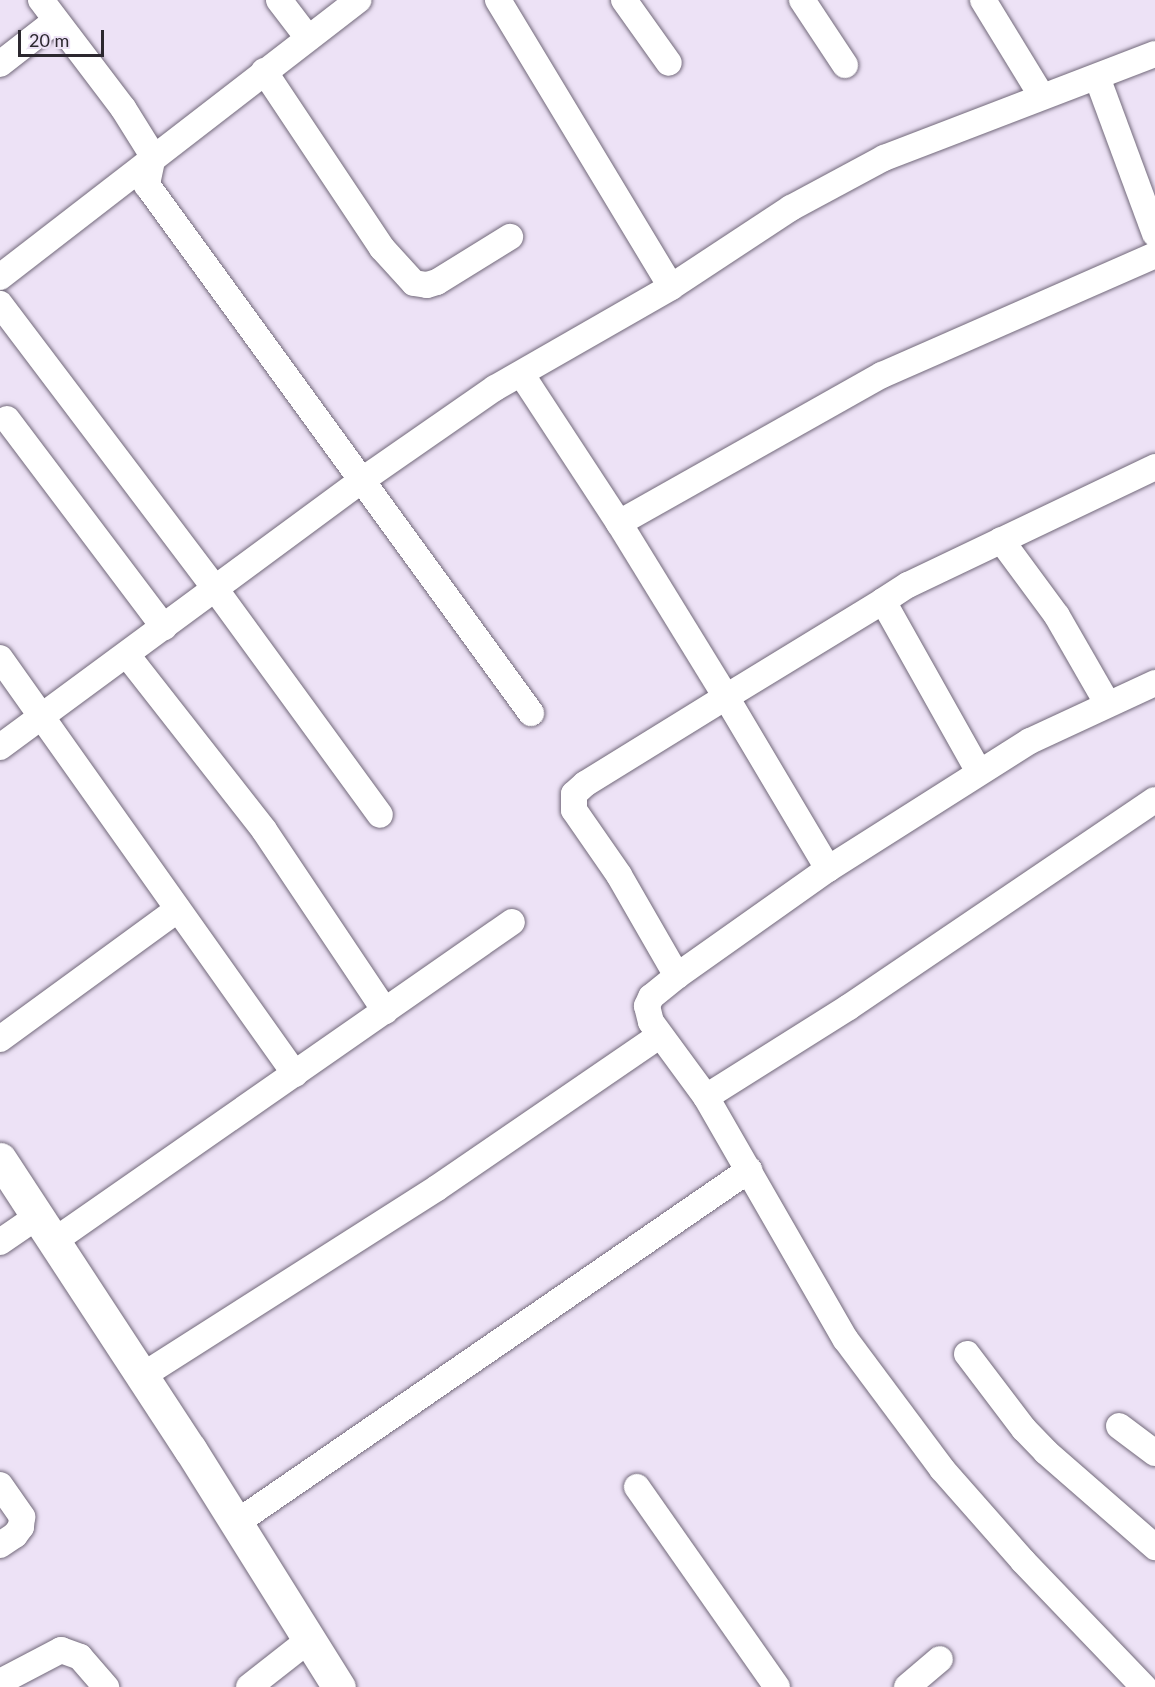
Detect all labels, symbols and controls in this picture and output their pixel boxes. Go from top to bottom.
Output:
scale bar [21,18,106,56]
text: 20 m [29,29,69,51]

